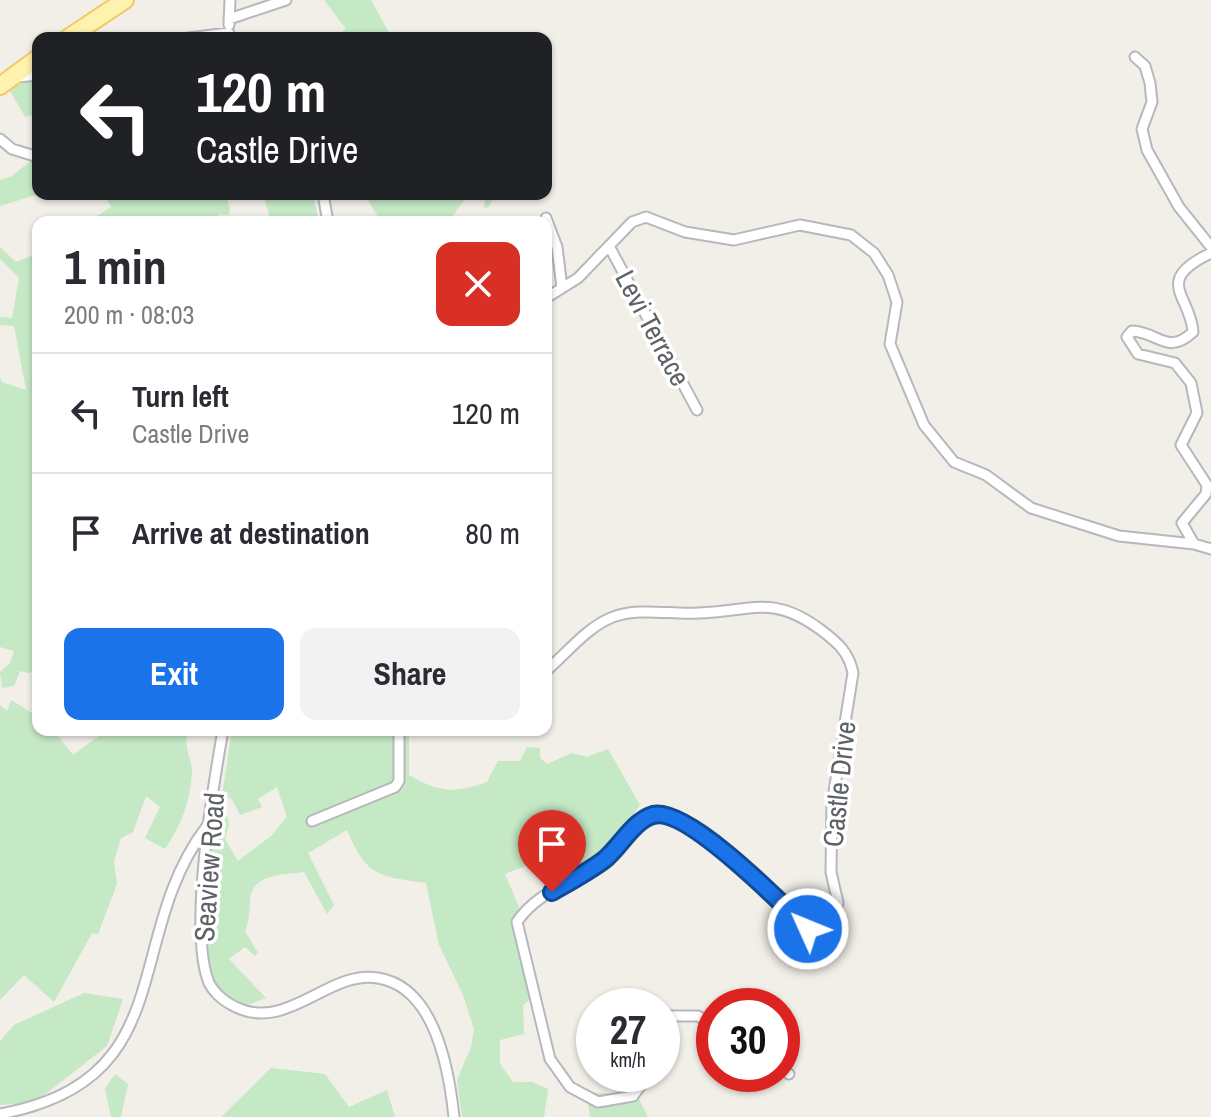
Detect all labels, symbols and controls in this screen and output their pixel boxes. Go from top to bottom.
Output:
text: 120 m [196,54,326,129]
icon: left [64,64,168,168]
text: Castle Drive [196,126,358,174]
text: 1 min [64,234,167,299]
button: close [436,242,520,326]
street label: Levi Terrace [607,263,699,393]
text: 200 m · 08:03 [64,297,194,332]
text: Turn left [132,376,229,416]
icon: left [64,391,108,435]
text: 120 m [452,393,520,433]
text: Castle Drive [132,416,249,451]
icon: arrive [64,511,108,555]
text: Arrive at destination [132,513,370,553]
text: 80 m [465,513,520,553]
button: Exit [64,628,284,720]
button: Share [300,628,520,720]
street label: Castle Drive [814,719,864,849]
street label: Seaview Road [185,791,233,943]
pin [518,810,586,892]
icon: arrive [530,822,574,866]
position arrow [766,887,850,971]
speed limit sign: 30 [696,988,800,1092]
text: 27 [610,1003,646,1056]
text: km/h [610,1046,646,1073]

